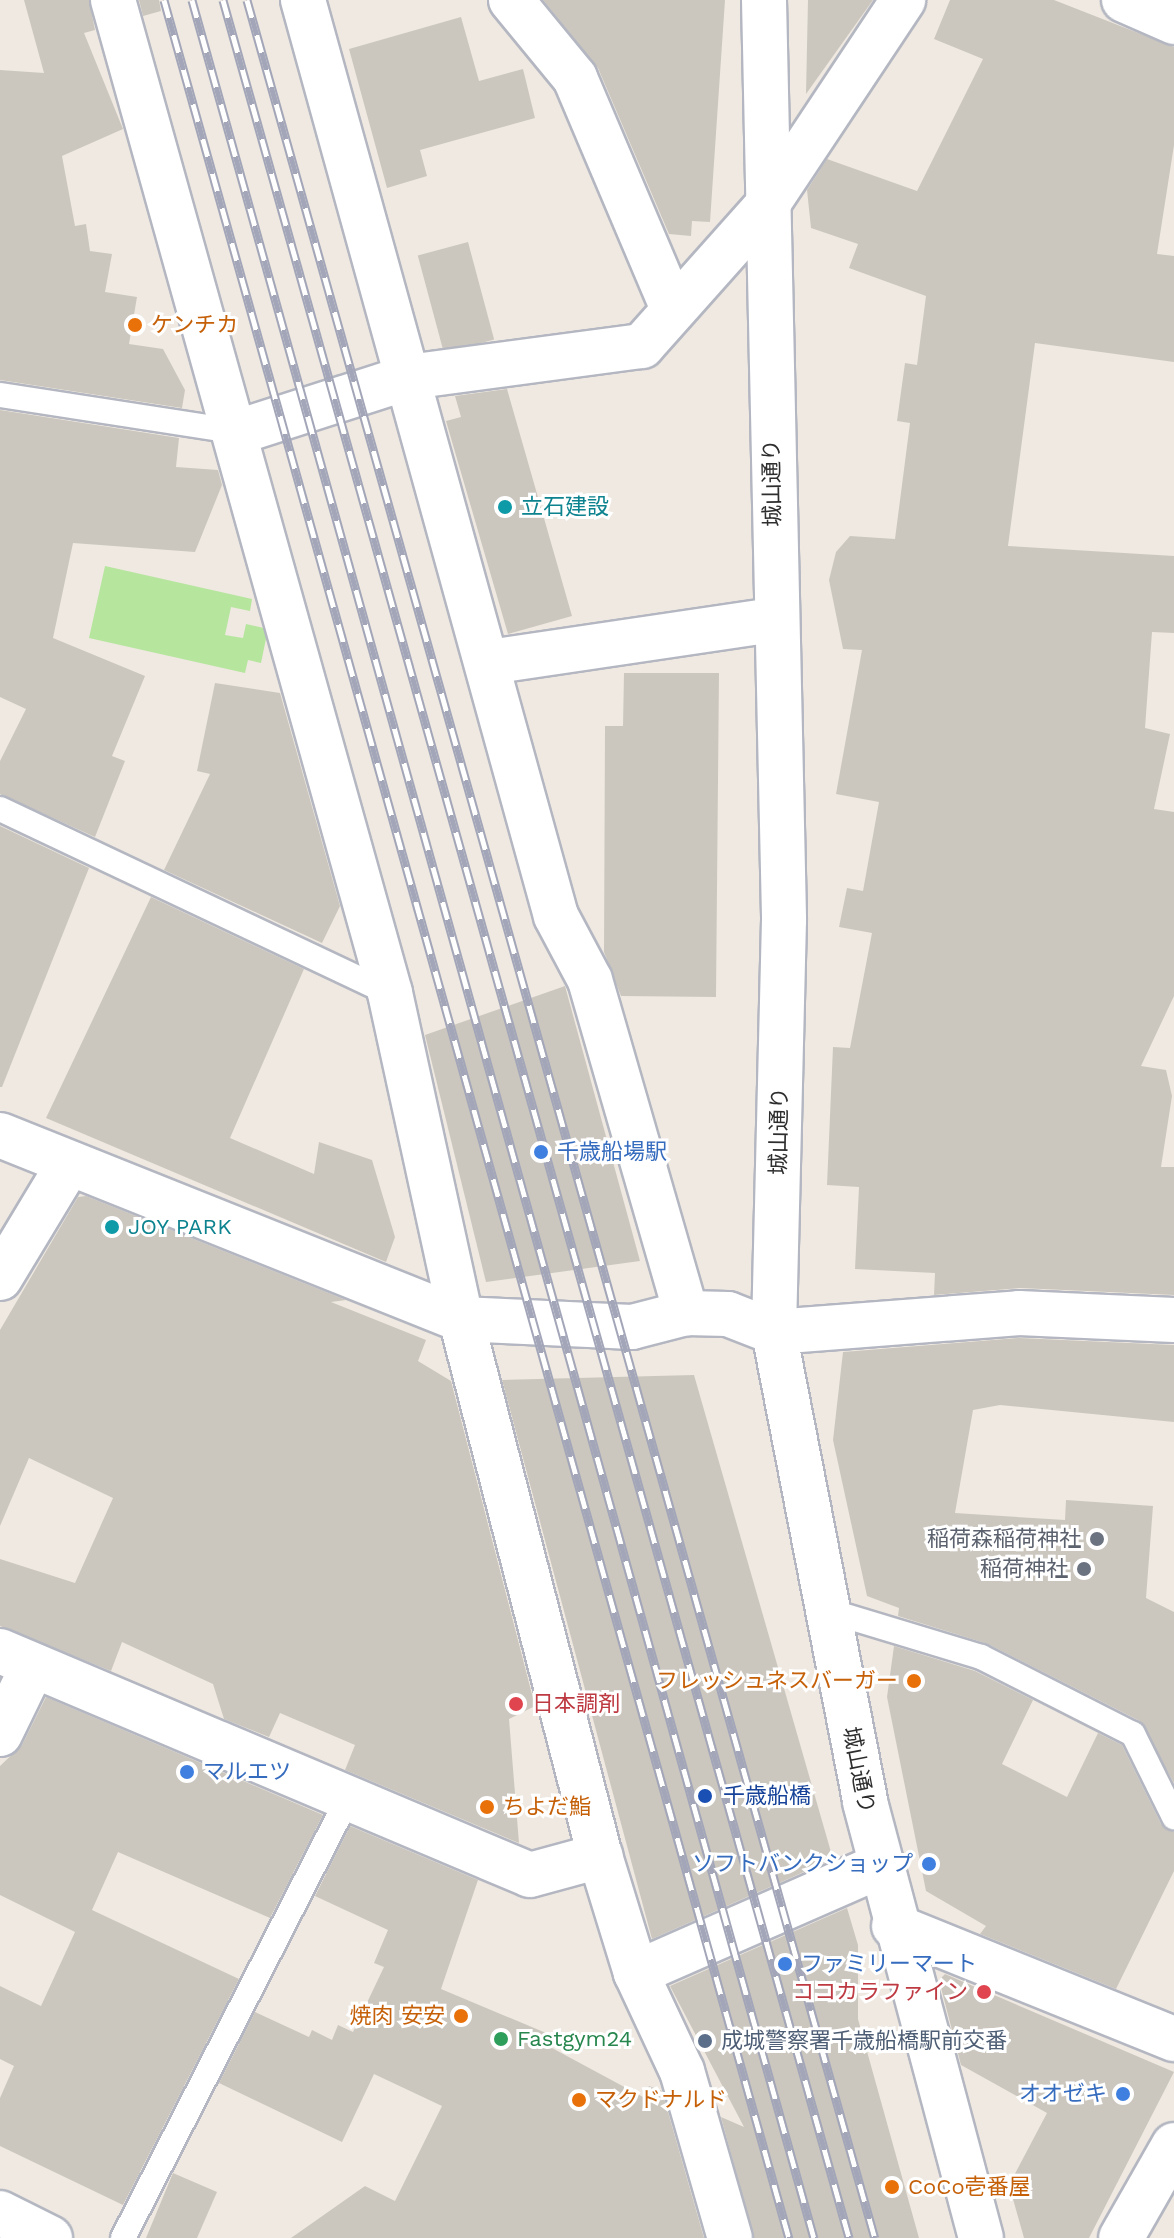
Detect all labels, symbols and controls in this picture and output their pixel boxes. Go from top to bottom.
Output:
place label: ケンチカ [151,312,239,338]
marker: ケンチカ [126,316,144,334]
street label: 城山通り [758,439,786,527]
place label: 立石建設 [521,494,609,520]
marker: 立石建設 [496,498,514,516]
street label: 城山通り [765,1087,793,1175]
place label: 千歳船場駅 [557,1139,667,1165]
marker: 千歳船場駅 [532,1143,550,1161]
place label: JOY PARK [128,1214,232,1240]
marker: JOY PARK [103,1218,121,1236]
place label: 稲荷森稲荷神社 [927,1526,1081,1552]
marker: 稲荷森稲荷神社 [1088,1530,1106,1548]
place label: 稲荷神社 [980,1556,1068,1582]
marker: 稲荷神社 [1075,1560,1093,1578]
place label: フレッシュネスバーガー [656,1668,898,1694]
marker: フレッシュネスバーガー [905,1672,923,1690]
place label: 日本調剤 [532,1691,620,1717]
marker: 日本調剤 [507,1695,525,1713]
street label: 城山通り [838,1724,880,1816]
place label: マルエツ [203,1759,291,1785]
marker: マルエツ [178,1763,196,1781]
place label: 千歳船橋 [723,1783,811,1809]
marker: 千歳船橋 [694,1785,716,1807]
place label: ちよだ鮨 [503,1794,591,1820]
marker: ちよだ鮨 [478,1798,496,1816]
place label: ソフトバンクショップ [693,1851,913,1877]
marker: ソフトバンクショップ [920,1855,938,1873]
place label: ファミリーマート [801,1951,977,1977]
marker: ファミリーマート [776,1955,794,1973]
place label: ココカラファイン [792,1979,968,2005]
marker: ココカラファイン [975,1983,993,2001]
place label: 焼肉 安安 [349,2003,445,2029]
marker: 焼肉 安安 [452,2007,470,2025]
place label: Fastgym24 [517,2026,632,2052]
place label: 成城警察署千歳船橋駅前交番 [721,2028,1007,2054]
marker: Fastgym24 [492,2030,510,2048]
marker: 成城警察署千歳船橋駅前交番 [696,2032,714,2050]
place label: オオゼキ [1019,2081,1107,2107]
marker: オオゼキ [1114,2085,1132,2103]
place label: マクドナルド [595,2087,727,2113]
marker: マクドナルド [570,2091,588,2109]
place label: CoCo壱番屋 [908,2174,1031,2200]
marker: CoCo壱番屋 [883,2178,901,2196]

